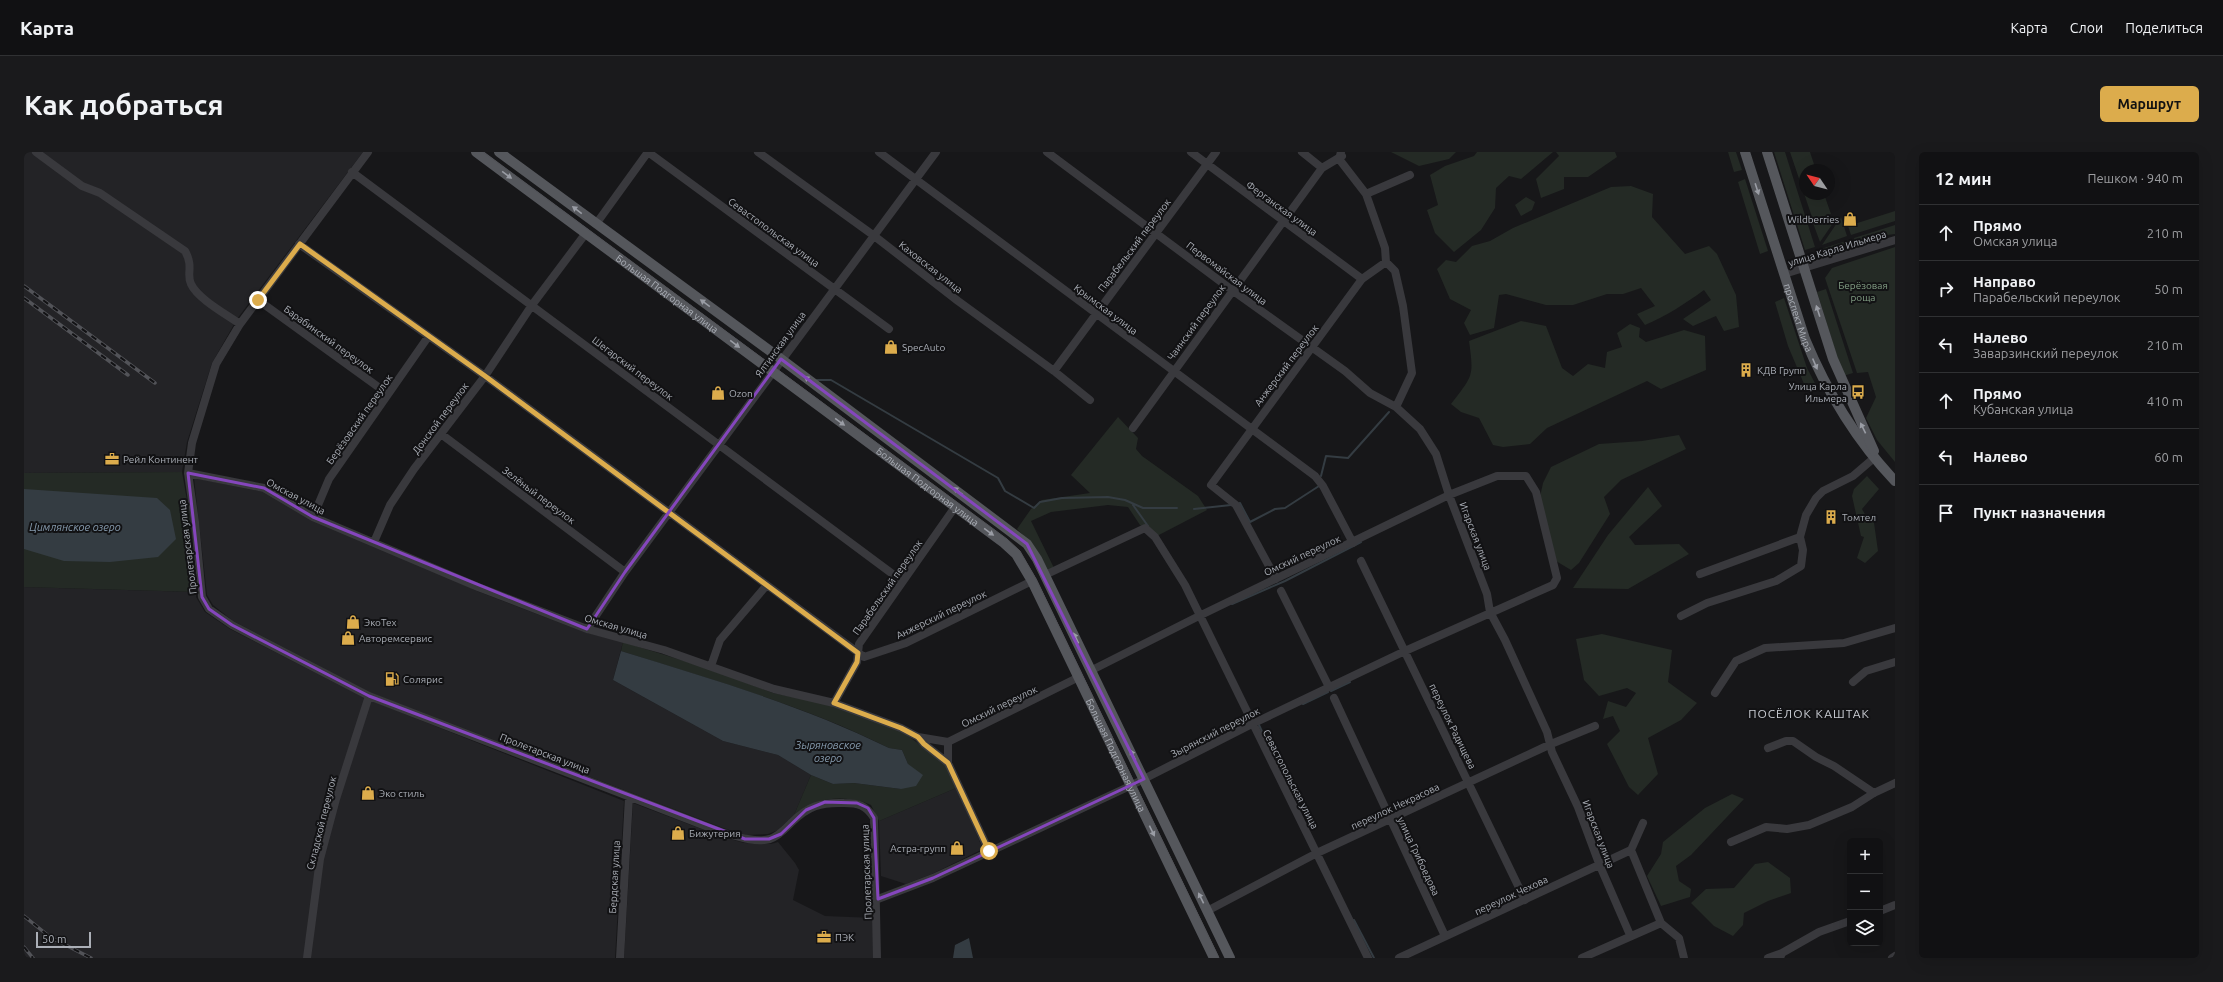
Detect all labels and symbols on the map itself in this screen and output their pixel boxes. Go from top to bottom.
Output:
north arrow [1799,164,1835,200]
one-way arrow [502,171,513,179]
street label: Ферганская улица [1244,179,1319,238]
one-way arrow [1754,183,1760,195]
street label: Севастопольская улица [726,196,821,269]
street label: Парабельский переулок [1096,197,1173,294]
one-way arrow [571,206,582,214]
shop icon: Wildberries [1842,211,1858,227]
place label: Wildberries [1787,214,1839,225]
street label: улица Карла Ильмера [1787,228,1888,269]
street label: Каховская улица [897,239,965,296]
street label: Первомайская улица [1184,240,1269,307]
street label: Большая Подгорная улица [614,253,720,336]
park label: Берёзовая роща [1838,280,1888,303]
street label: Крымская улица [1072,282,1140,337]
street label: Чаинский переулок [1165,282,1228,362]
street label: проспект Мира [1782,282,1815,354]
route end [249,291,267,309]
one-way arrow [699,299,710,307]
street label: Барабинский переулок [282,303,376,376]
one-way arrow [1815,305,1821,317]
street label: Ялтинская улица [753,309,808,379]
street label: Анжерский переулок [1252,322,1321,408]
street label: Шегарский переулок [590,334,675,402]
shop icon: SpecAuto [883,339,899,355]
one-way arrow [730,340,741,349]
place label: SpecAuto [902,342,945,353]
one-way arrow [1812,358,1818,369]
building icon: КДВ Групп [1738,362,1754,378]
place label: КДВ Групп [1757,365,1805,376]
street label: Берёзовский переулок [324,372,395,466]
one-way arrow [804,376,815,384]
street label: Донской переулок [410,380,471,456]
place label: Улица Карла Ильмера [1789,381,1847,404]
bus stop icon: Улица Карла Ильмера [1850,384,1866,400]
shop icon: Ozon [710,385,726,401]
place label: Ozon [729,388,753,399]
one-way arrow [834,418,845,426]
one-way arrow [1860,422,1866,434]
street label: Большая Подгорная улица [874,445,981,528]
office icon: Рейл Континент [104,451,120,467]
place label: Рейл Континент [123,454,199,465]
street label: Зелёный переулок [500,464,577,526]
street label: Омская улица [264,476,327,517]
one-way arrow [953,487,964,495]
street label: Пролетарская улица [176,499,199,595]
street label: Игарская улица [1457,501,1494,572]
building icon: Томтел [1823,509,1839,525]
place label: Томтел [1842,512,1876,523]
water label: Цимлянское озеро [29,521,121,533]
one-way arrow [984,528,995,536]
street label: Омский переулок [1262,533,1342,578]
street label: Парабельский переулок [850,538,924,637]
street label: Анжерский переулок [894,588,988,641]
street label: Омская улица [583,612,649,641]
shop icon: ЭкоТех [345,614,361,630]
place label: ЭкоТех [364,617,397,628]
shop icon: Авторемсервис [340,630,356,646]
one-way arrow [1073,632,1079,644]
place label: Авторемсервис [359,633,432,644]
fuel station icon: Солярис [384,671,400,687]
place label: Солярис [403,674,443,685]
street label: переулок Радищева [1427,682,1478,771]
street label: Омский переулок [959,683,1039,730]
street label: Большая Подгорная улица [1084,697,1148,814]
street label: Зырянский переулок [1169,705,1261,760]
district label: ПОСЁЛОК КАШТАК [1748,707,1870,720]
street label: Севастопольская улица [1261,728,1320,831]
street label: Пролетарская улица [498,731,591,776]
water label: Зыряновское озеро [794,739,861,764]
one-way arrow [1130,749,1136,761]
street label: Складской переулок [305,775,338,871]
street label: переулок Некрасова [1349,781,1441,832]
shop icon: Эко стиль [360,785,376,801]
place label: Эко стиль [379,788,424,799]
street label: Игарская улица [1580,799,1617,870]
street label: улица Грибоедова [1396,815,1442,897]
street label: Пролетарская улица [859,824,874,920]
shop icon: Бижутерия [670,825,686,841]
one-way arrow [1149,825,1155,836]
place label: Бижутерия [689,828,741,839]
street label: Бердская улица [607,840,622,914]
shop icon: Астра-групп [949,840,965,856]
route start [980,842,998,860]
place label: Астра-групп [890,843,946,854]
street label: переулок Чехова [1473,874,1550,917]
one-way arrow [1198,892,1204,903]
office icon: ПЭК [816,929,832,945]
scale bar [36,930,91,949]
place label: ПЭК [835,932,854,943]

